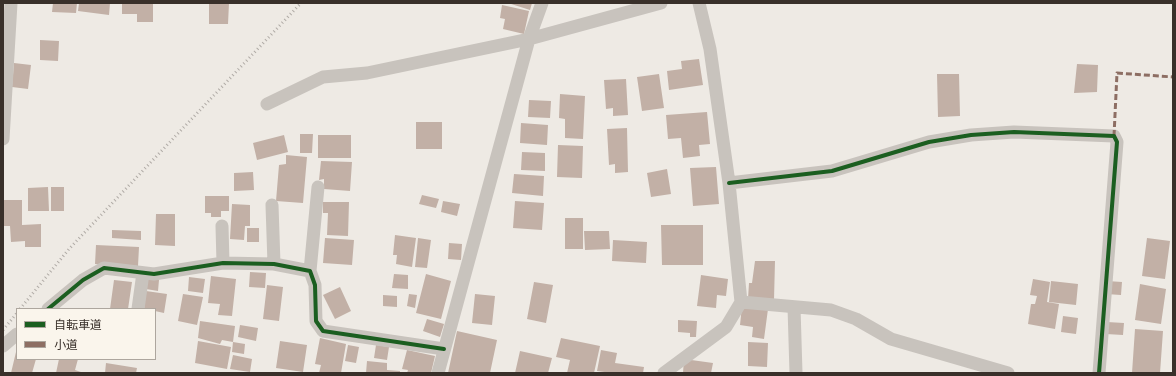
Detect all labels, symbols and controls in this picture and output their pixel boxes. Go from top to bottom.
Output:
legend [16,308,156,360]
text: 自転車道 [54,316,102,333]
text: 小道 [54,336,78,353]

